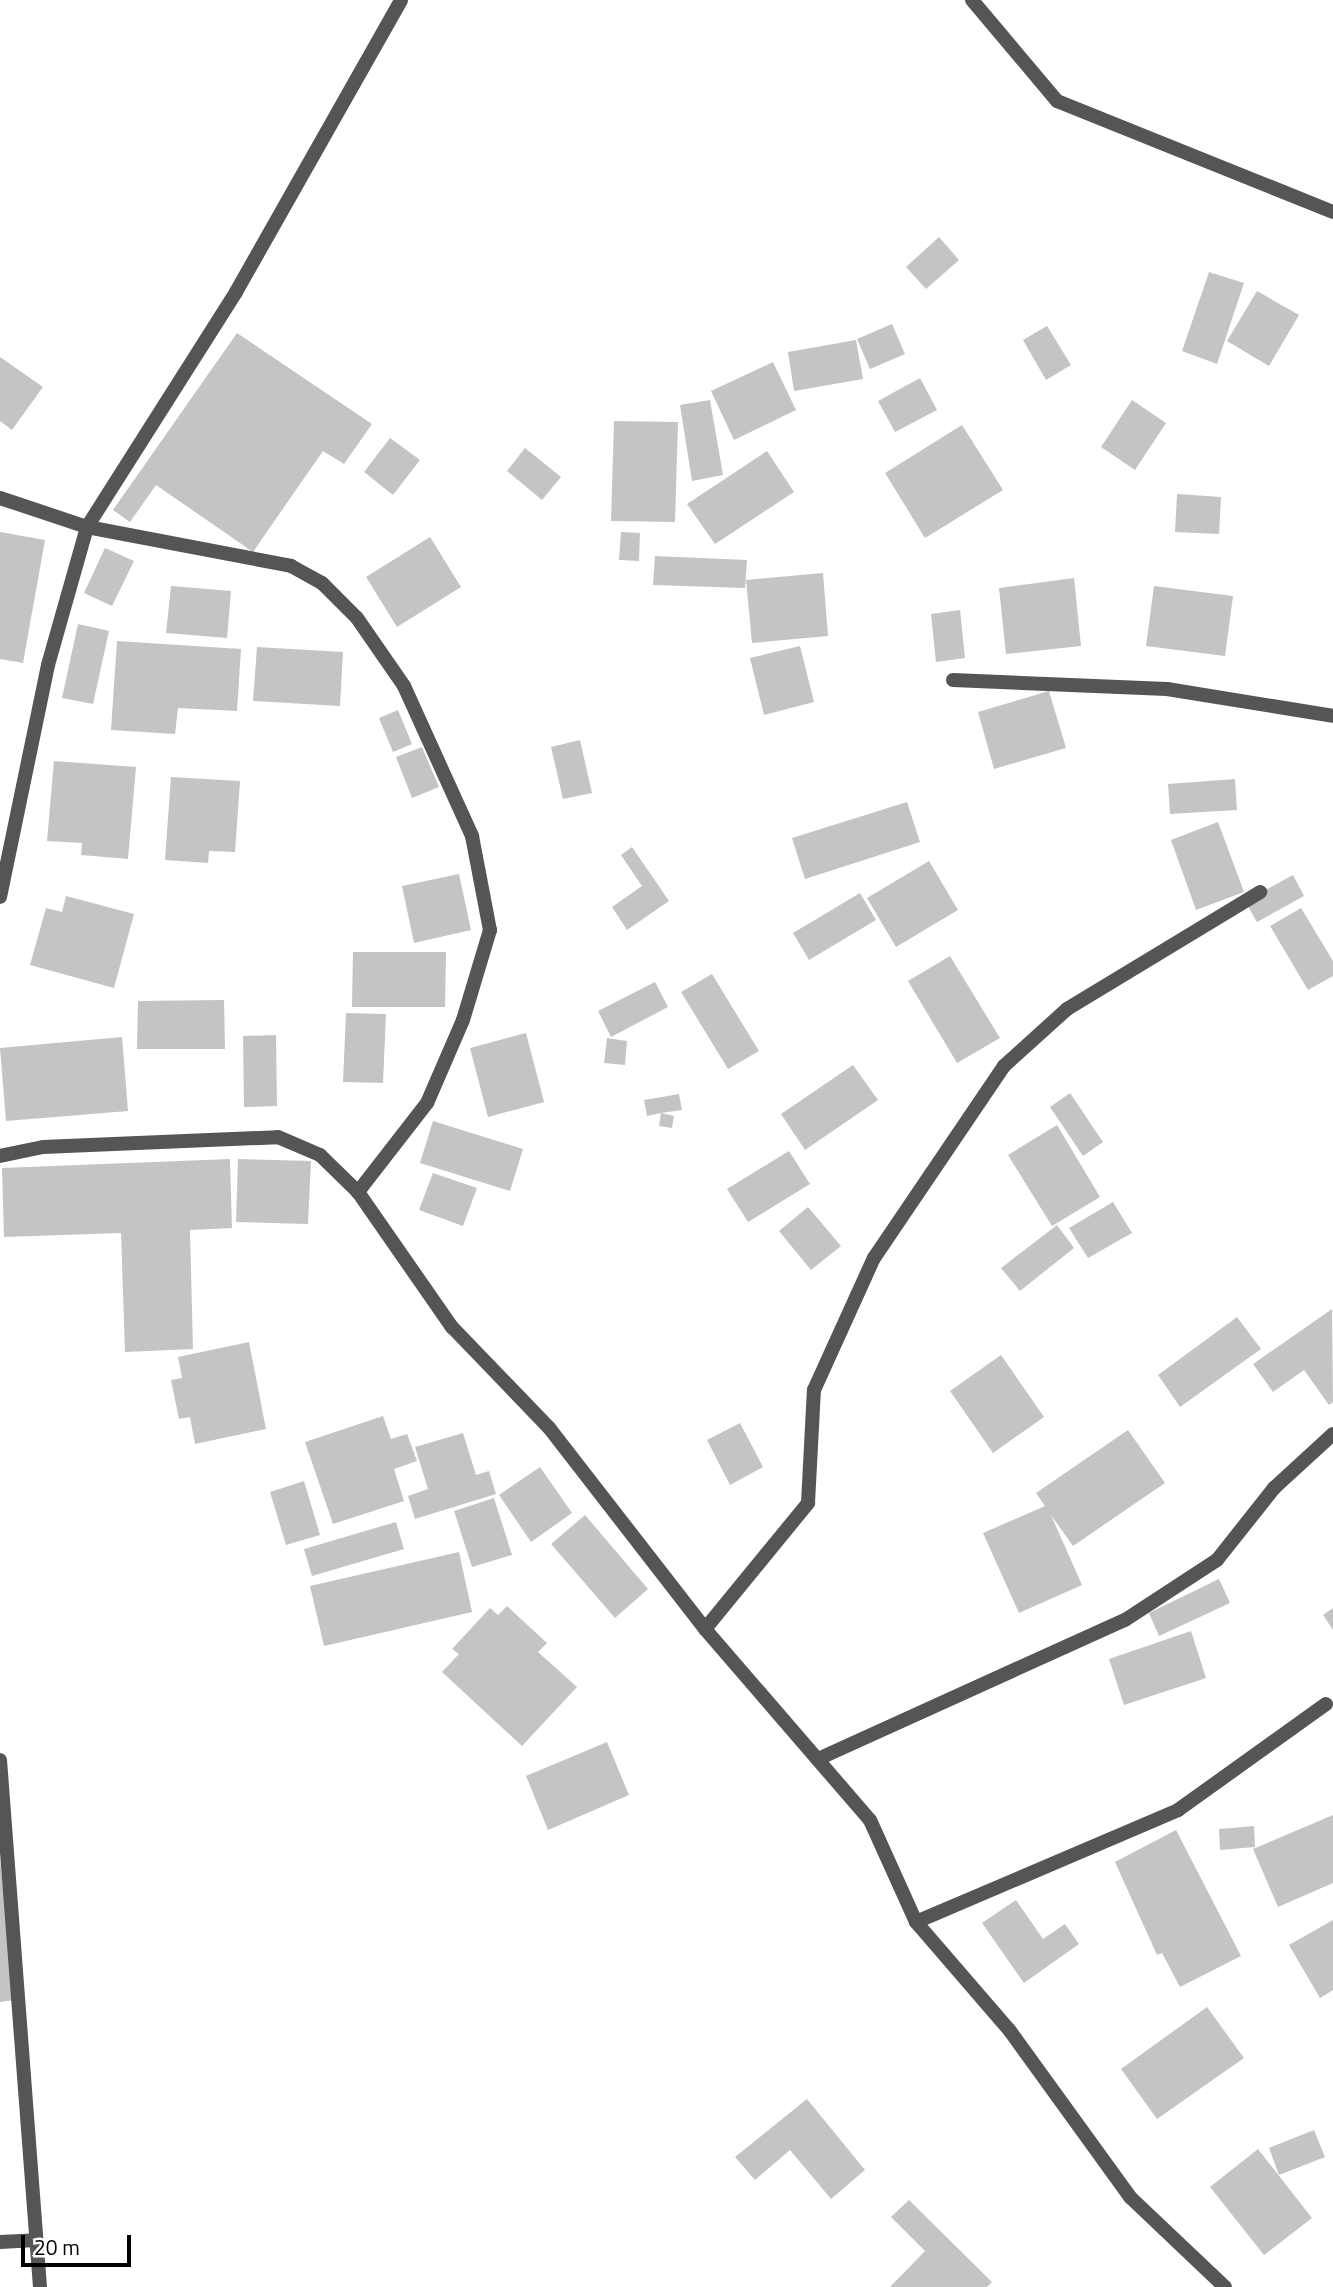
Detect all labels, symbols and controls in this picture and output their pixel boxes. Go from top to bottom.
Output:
scale bar [24,2220,135,2264]
text: 20 m [34,2231,80,2263]

